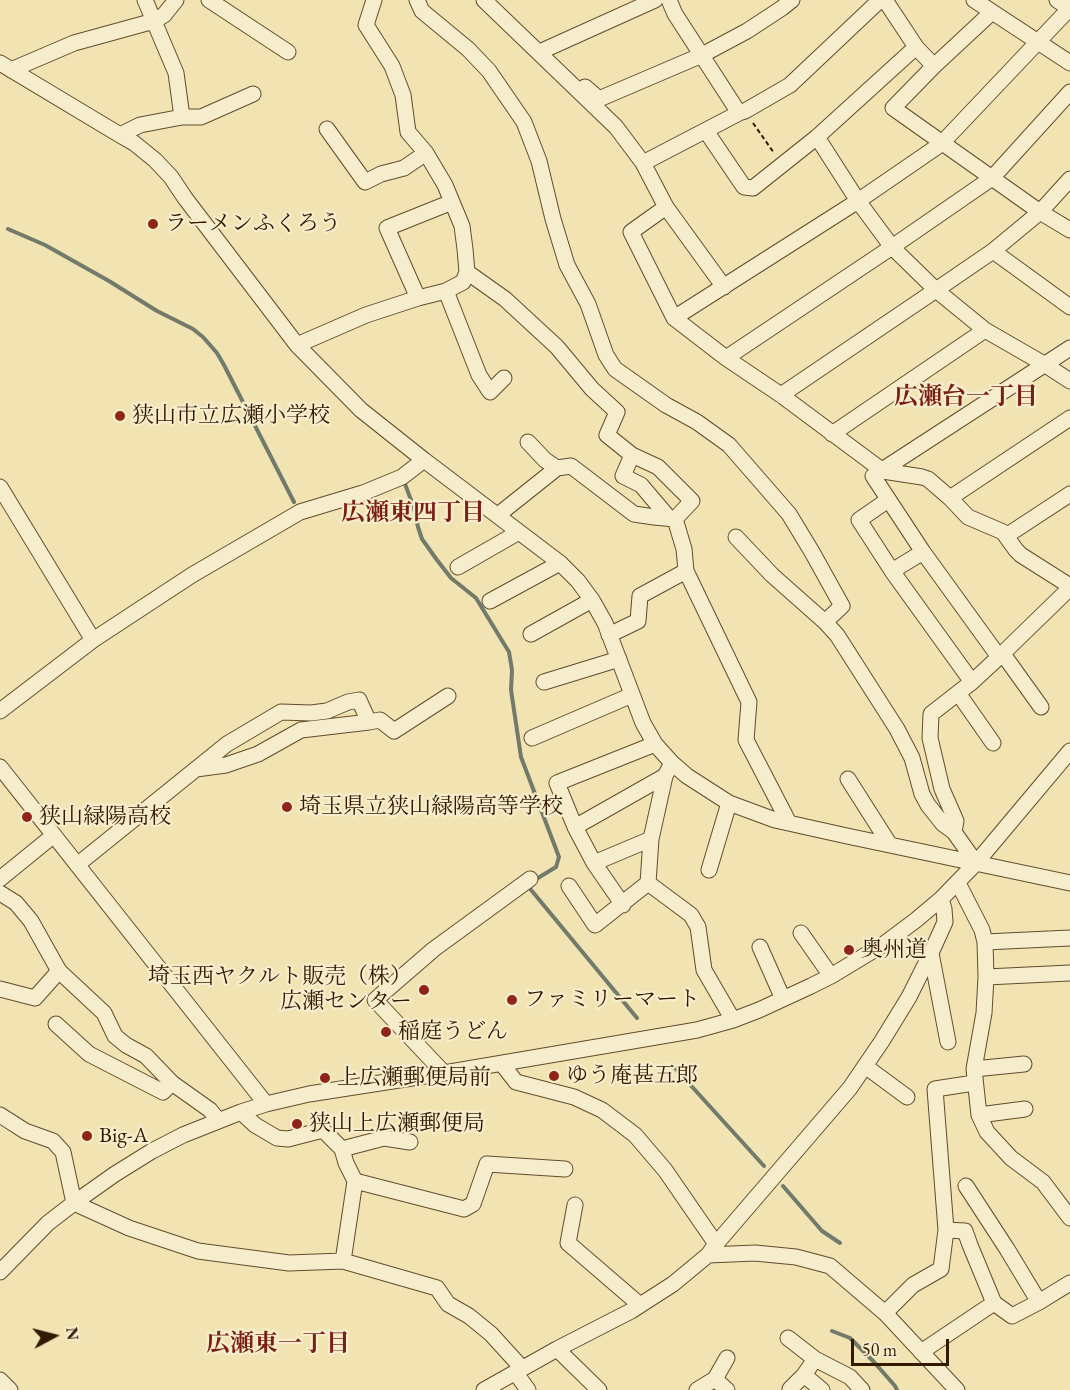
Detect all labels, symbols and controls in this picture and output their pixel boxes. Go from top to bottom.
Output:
place label: ラーメンふくろう [165,211,341,237]
marker: ラーメンふくろう [146,217,160,231]
district label: 広瀬台一丁目 [894,383,1038,411]
place label: 狭山市立広瀬小学校 [132,403,330,429]
marker: 狭山市立広瀬小学校 [113,409,127,423]
district label: 広瀬東四丁目 [341,499,485,527]
place label: 埼玉県立狭山緑陽高等学校 [299,794,563,820]
marker: 埼玉県立狭山緑陽高等学校 [280,800,294,814]
place label: 狭山緑陽高校 [39,804,171,830]
marker: 狭山緑陽高校 [20,810,34,824]
place label: 奥州道 [861,937,927,963]
marker: 奥州道 [842,943,856,957]
place label: 埼玉西ヤクルト販売（株） 広瀬センター [148,964,412,1016]
marker: 埼玉西ヤクルト販売（株） 広瀬センター [417,983,431,997]
place label: ファミリーマート [524,987,700,1013]
marker: ファミリーマート [505,993,519,1007]
place label: 稲庭うどん [398,1019,508,1045]
marker: 稲庭うどん [379,1025,393,1039]
place label: ゆう庵甚五郎 [566,1063,698,1089]
place label: 上広瀬郵便局前 [337,1065,491,1091]
marker: ゆう庵甚五郎 [547,1069,561,1083]
marker: 上広瀬郵便局前 [318,1071,332,1085]
place label: 狭山上広瀬郵便局 [309,1111,485,1137]
marker: 狭山上広瀬郵便局 [290,1117,304,1131]
place label: Big-A [99,1123,148,1149]
marker: Big-A [80,1129,94,1143]
north arrow [24,1306,84,1366]
text: N [61,1326,84,1341]
scale bar [854,1327,952,1365]
district label: 広瀬東一丁目 [206,1330,350,1358]
text: 50 m [862,1338,897,1361]

